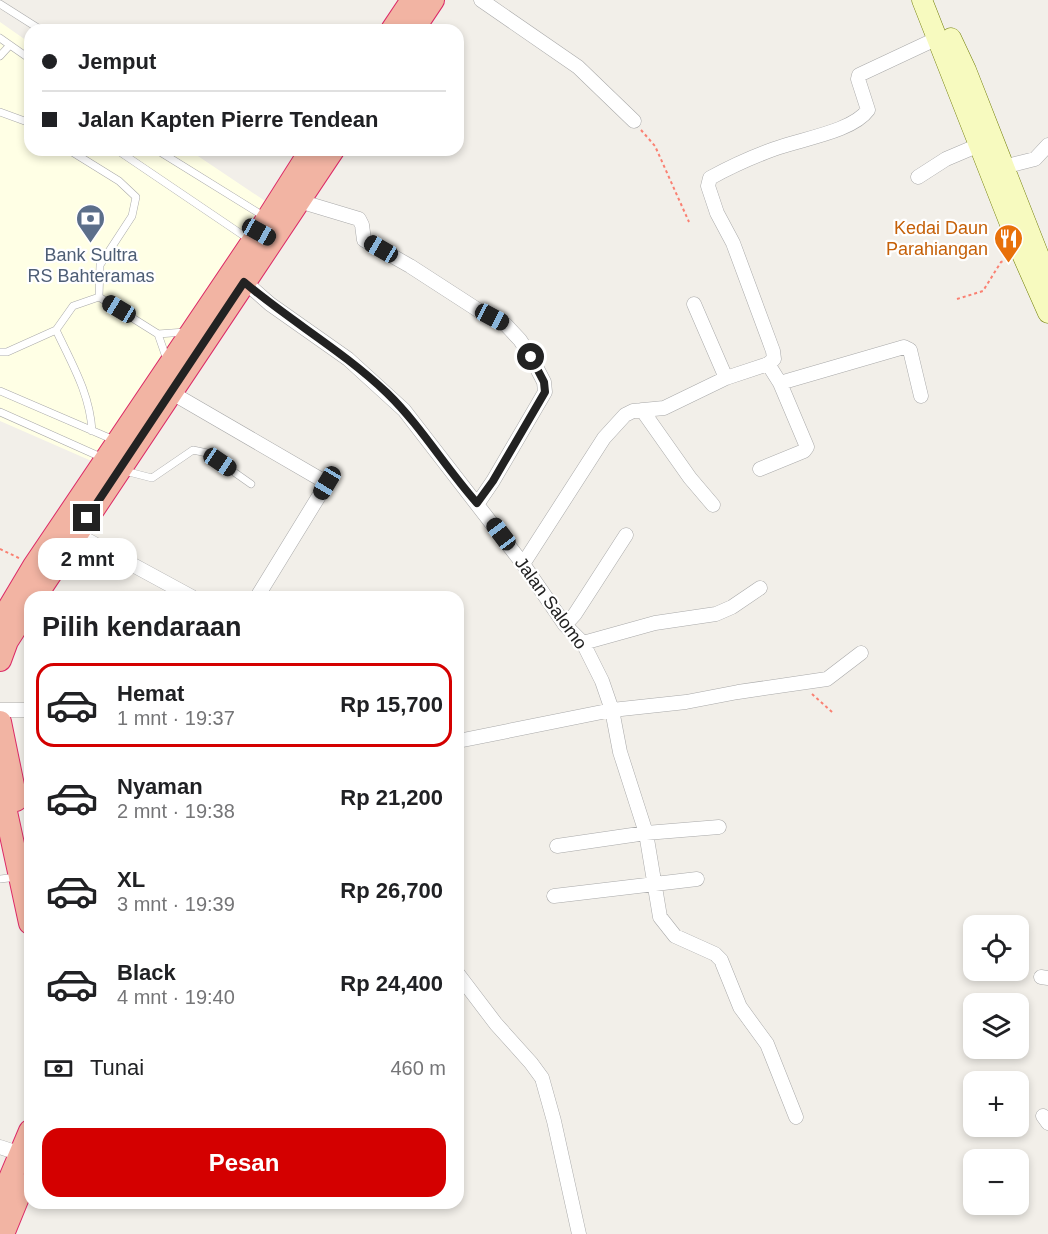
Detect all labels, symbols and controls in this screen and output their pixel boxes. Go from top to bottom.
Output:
text: Jemput [78,49,156,74]
text: Jalan Kapten Pierre Tendean [78,107,378,132]
bank icon: Bank Sultra RS Bahteramas [75,202,107,244]
car [239,215,279,249]
place label: Kedai Daun Parahiangan [886,218,988,259]
restaurant icon: Kedai Daun Parahiangan [993,222,1025,264]
car [361,232,401,266]
place label: Bank Sultra RS Bahteramas [27,245,155,286]
car [99,292,139,326]
car [472,301,512,333]
route start [517,343,544,370]
car [200,444,240,480]
car [310,463,344,503]
route end [73,504,100,531]
car [483,514,519,554]
callout: 2 mnt [38,539,136,581]
text: 2 mnt [61,548,114,570]
street label: Jalan Salomo [511,553,591,653]
text: Pilih kendaraan [42,612,242,642]
icon: car [45,678,99,732]
text: Hemat [117,681,184,706]
text: Rp 15,700 [340,692,443,717]
text: 1 mnt · 19:37 [117,707,235,729]
icon: car [45,771,99,825]
text: Nyaman [117,774,203,799]
text: Rp 21,200 [340,785,443,810]
text: 2 mnt · 19:38 [117,800,235,822]
icon: car [45,864,99,918]
text: XL [117,867,145,892]
text: Rp 26,700 [340,878,443,903]
text: 3 mnt · 19:39 [117,893,235,915]
map controls [963,915,1029,1215]
button: locate [963,915,1029,981]
icon: car [45,957,99,1011]
text: Black [117,960,176,985]
text: Rp 24,400 [340,971,443,996]
text: 4 mnt · 19:40 [117,986,235,1008]
button: layers [963,993,1029,1059]
icon: cash [42,1052,75,1085]
text: Tunai [90,1055,144,1080]
text: 460 m [390,1057,446,1079]
button: + [963,1071,1029,1137]
button: Pesan [42,1128,446,1197]
button: − [963,1149,1029,1215]

